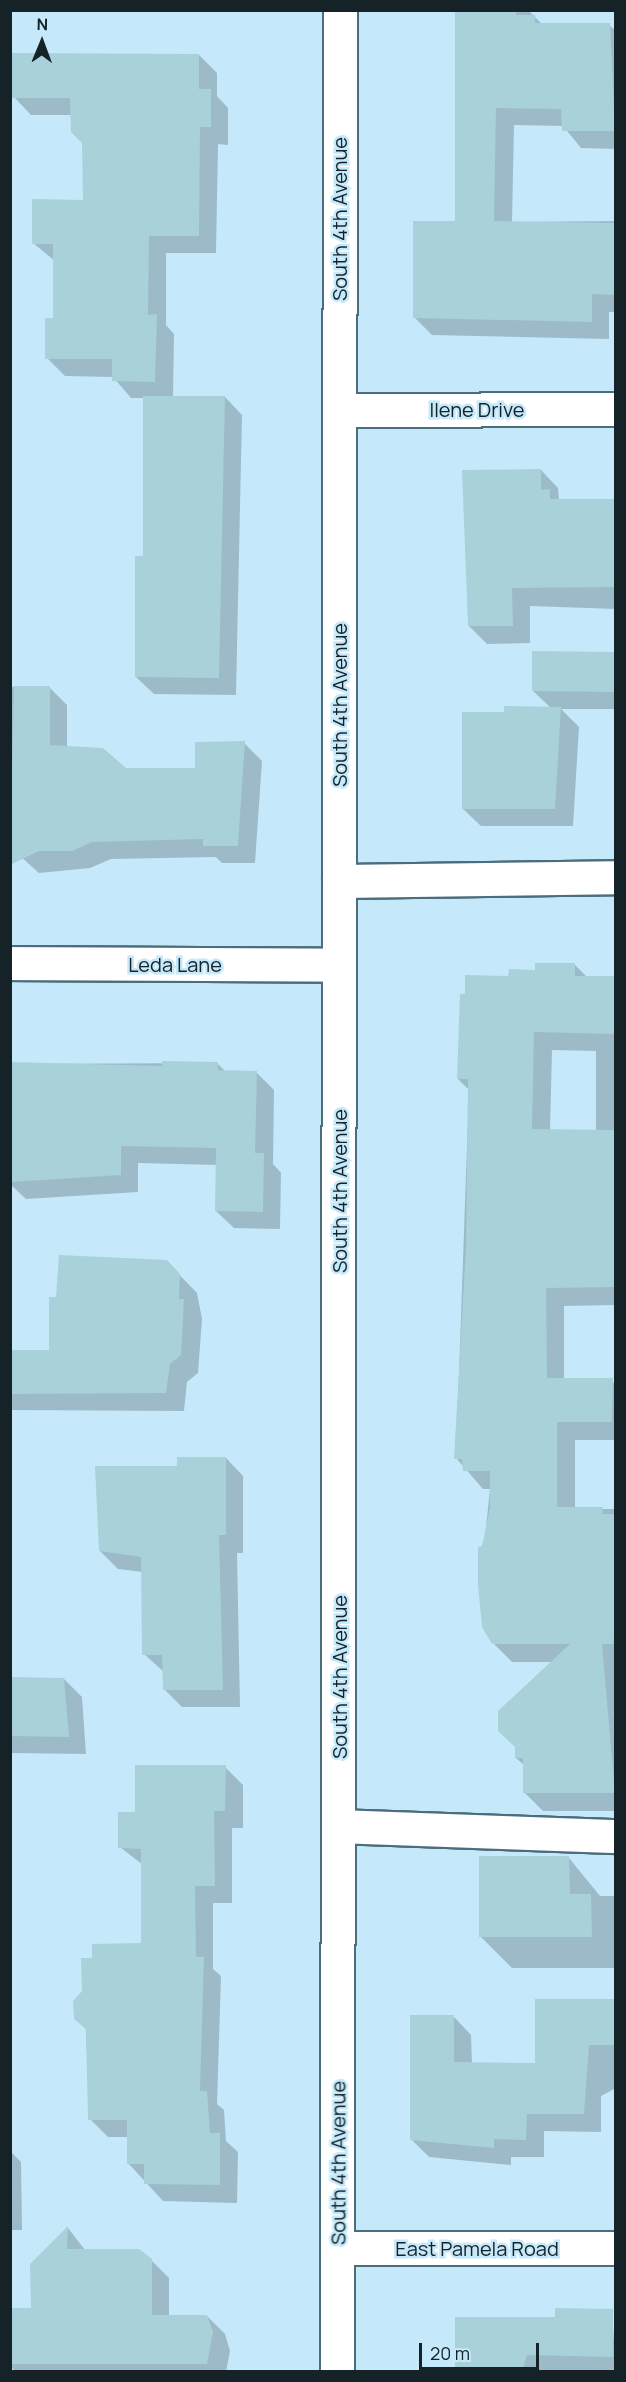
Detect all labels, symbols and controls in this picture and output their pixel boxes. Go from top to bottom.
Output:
north arrow [12,12,72,72]
text: N [36,13,48,35]
street label: South 4th Avenue [327,137,351,301]
street label: Ilene Drive [430,397,524,421]
street label: South 4th Avenue [327,623,351,787]
street label: Leda Lane [128,952,222,976]
street label: South 4th Avenue [327,1109,351,1273]
street label: South 4th Avenue [327,1595,351,1759]
street label: South 4th Avenue [326,2081,350,2245]
street label: East Pamela Road [395,2236,559,2260]
scale bar [422,2331,542,2369]
text: 20 m [430,2341,470,2365]

